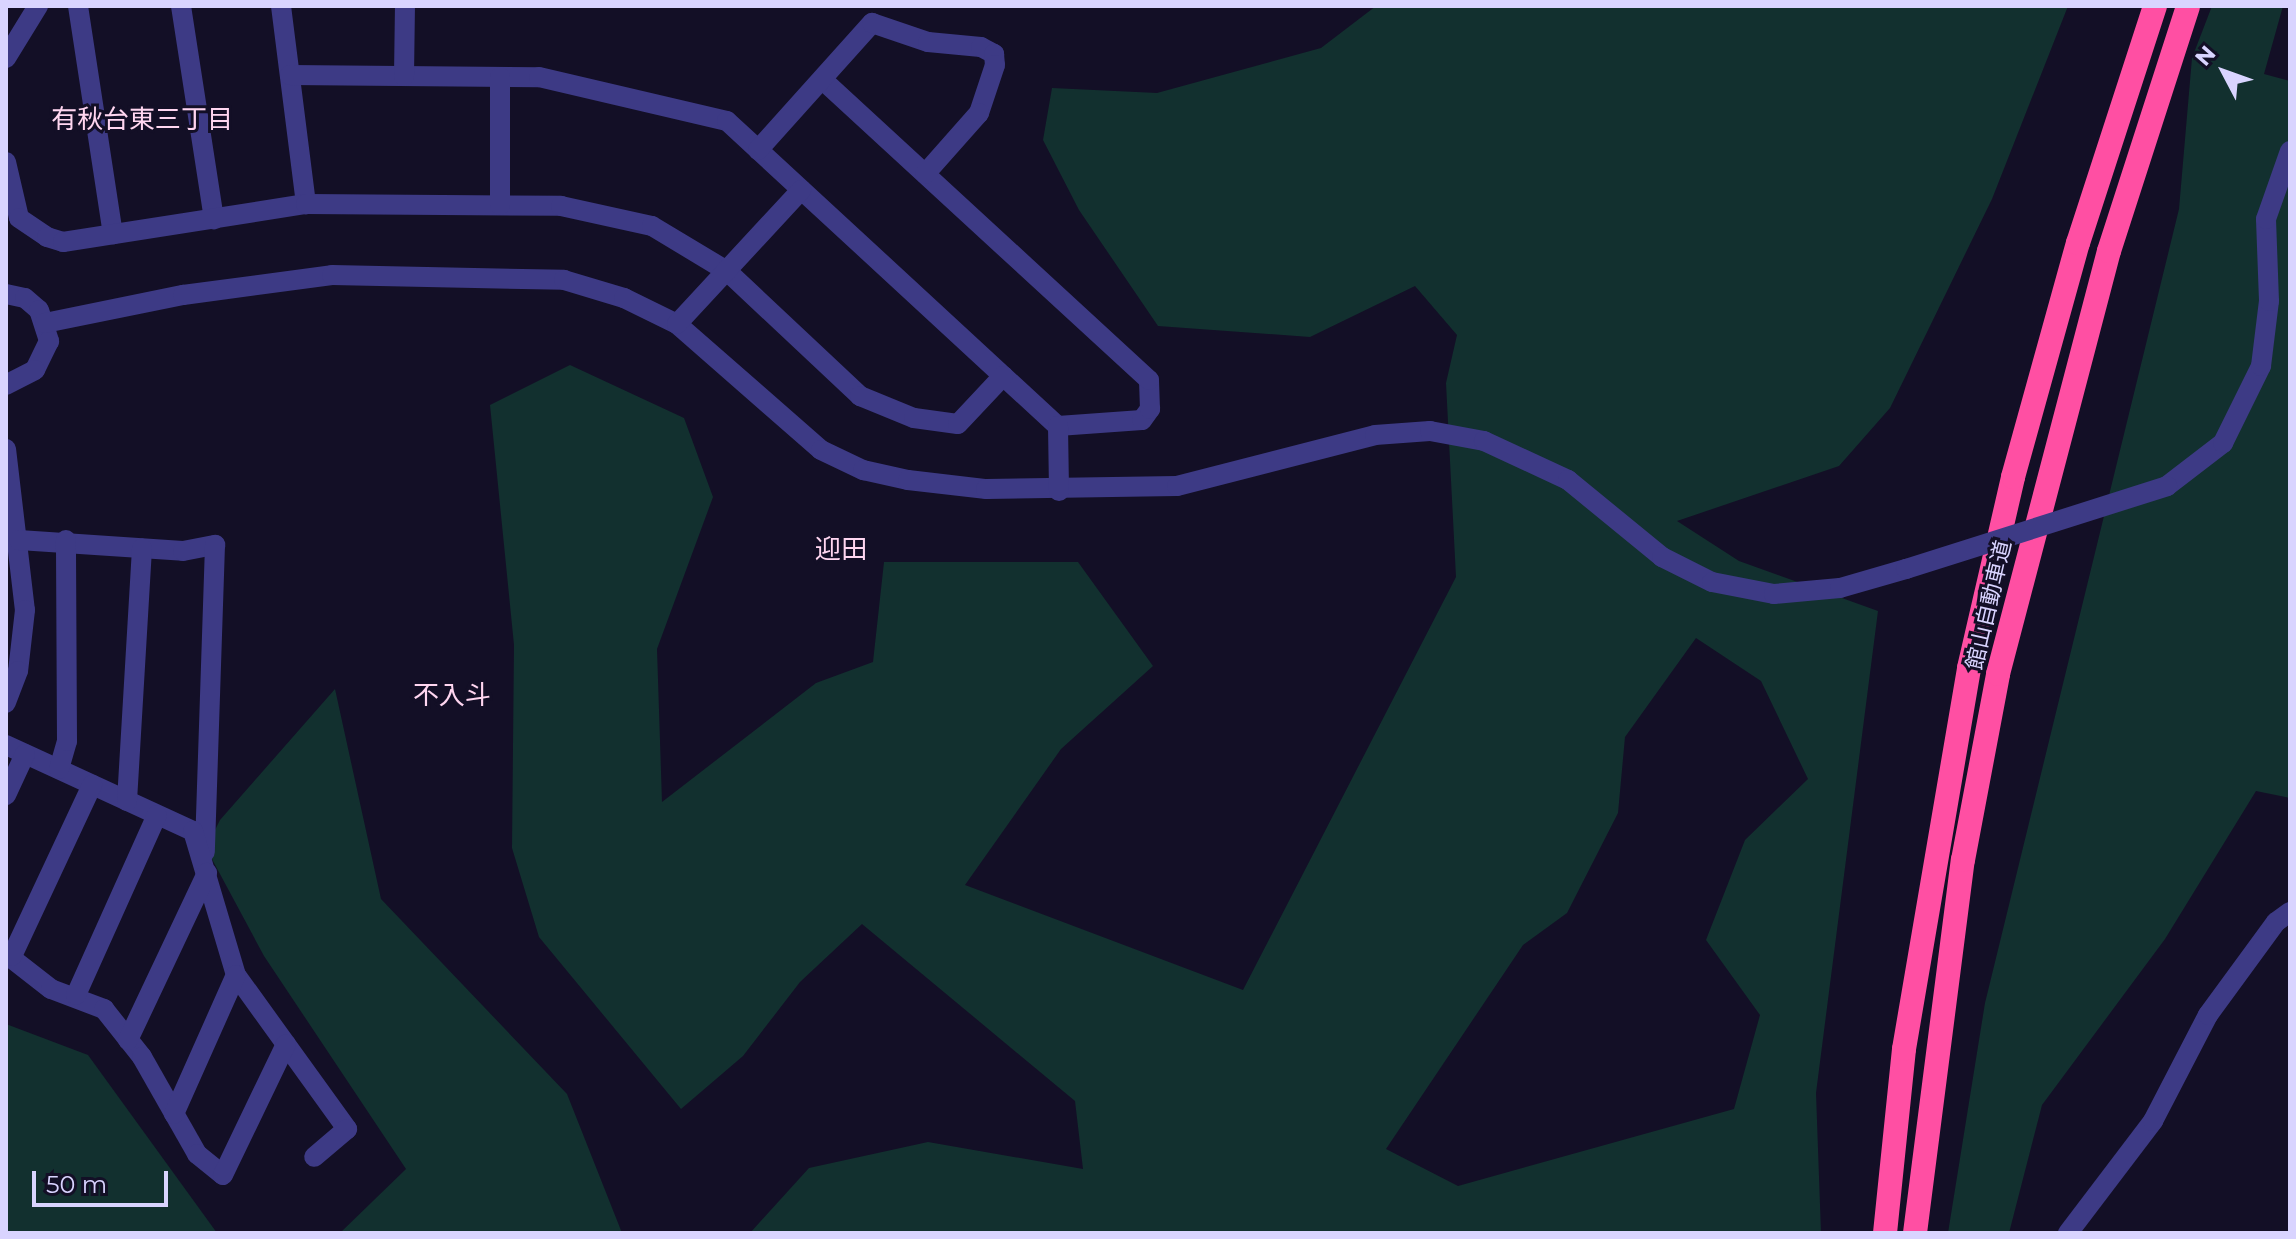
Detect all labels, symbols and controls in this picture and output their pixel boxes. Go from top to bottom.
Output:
north arrow [2184,32,2264,112]
text: N [2189,40,2222,71]
district label: 有秋台東三丁目 [51,104,233,136]
district label: 迎田 [815,534,867,566]
street label: 館山自動車道 [1961,538,2017,672]
district label: 不入斗 [413,680,491,712]
scale bar [36,1155,172,1205]
text: 50 m [46,1170,107,1199]

